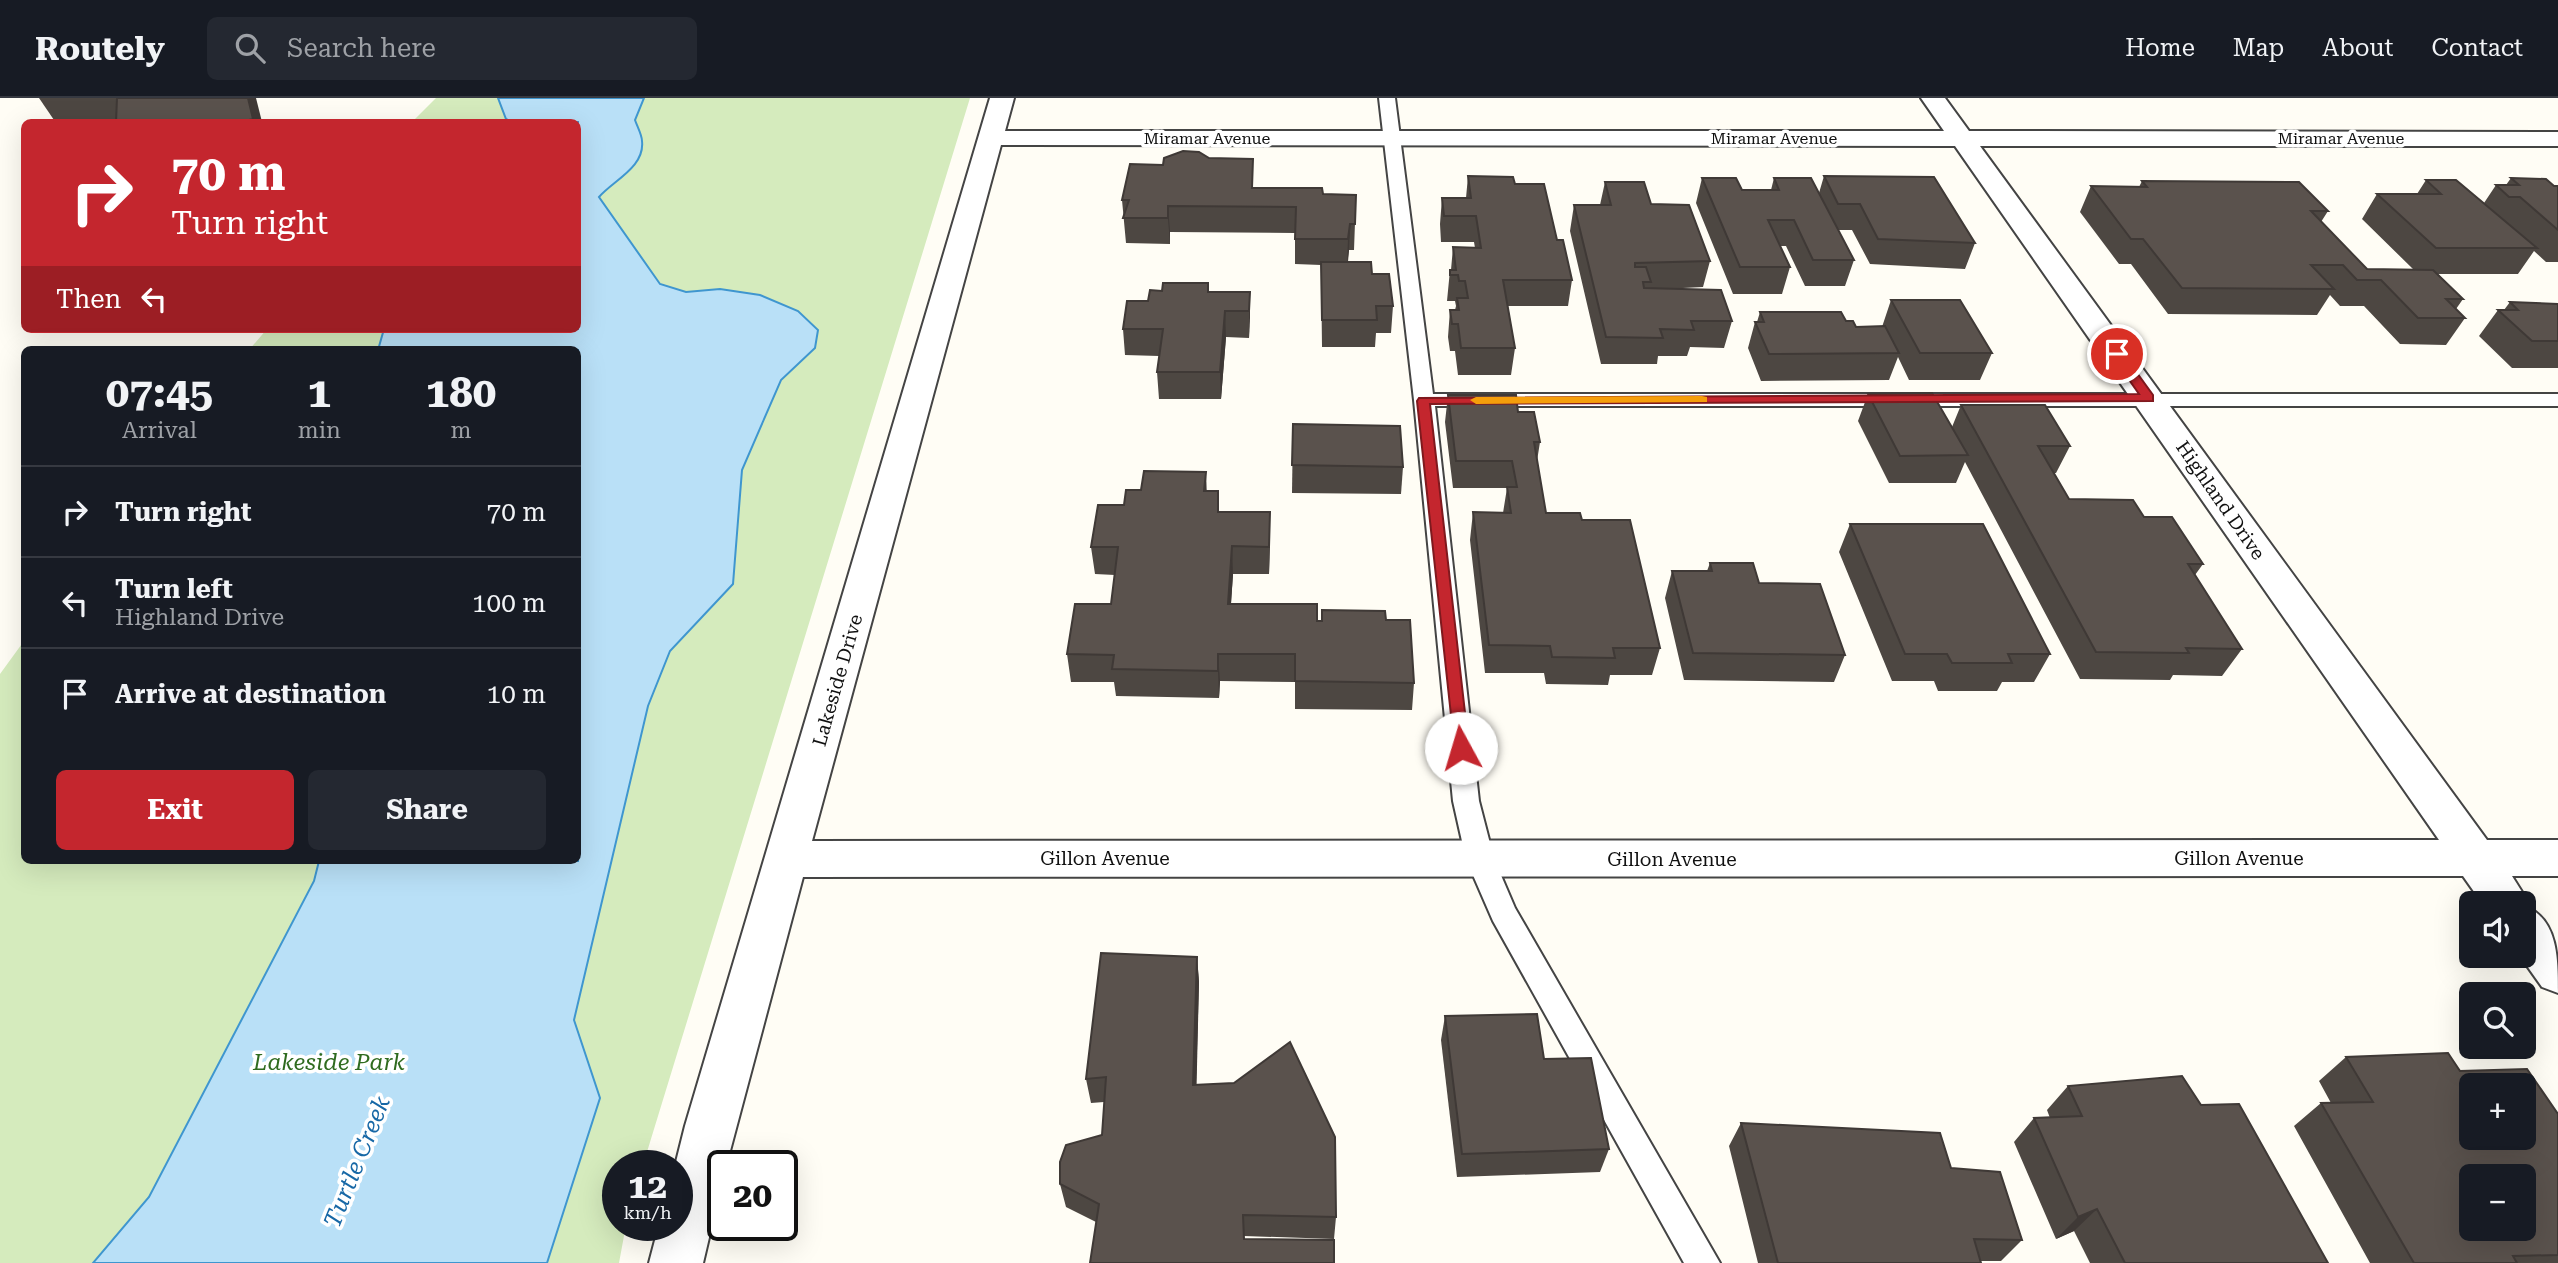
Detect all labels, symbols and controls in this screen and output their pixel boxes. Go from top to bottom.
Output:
search box [207,17,697,80]
text: Routely [35,29,165,68]
icon: search [231,29,269,67]
text: Search here [287,33,436,63]
text: Home [2125,34,2195,62]
text: Map [2233,34,2284,62]
text: About [2322,34,2393,62]
text: Contact [2431,34,2523,62]
street label: Miramar Avenue [1144,129,1271,148]
street label: Miramar Avenue [1711,129,1838,148]
street label: Miramar Avenue [2278,129,2405,148]
text: 70 m [171,145,286,202]
icon: right [56,147,147,238]
text: Turn right [171,204,328,242]
icon: left [135,280,173,318]
text: Then [56,284,121,314]
pin [2087,324,2147,384]
icon: arrive [2098,335,2136,373]
text: 07:45 [106,368,213,417]
text: 1 [308,368,331,417]
text: 180 [426,368,496,417]
text: Arrival [122,417,197,444]
text: min [298,417,341,444]
text: m [450,417,471,444]
street label: Highland Drive [2171,436,2270,564]
icon: right [56,493,94,531]
text: Turn right [115,497,251,527]
text: 70 m [487,497,546,527]
text: Turn left [115,574,233,604]
icon: left [56,584,94,622]
text: 100 m [472,588,546,618]
text: Highland Drive [115,604,284,631]
street label: Lakeside Drive [808,611,867,749]
icon: arrive [56,675,94,713]
text: Arrive at destination [115,679,386,709]
text: 10 m [487,679,546,709]
position arrow [1424,711,1498,785]
button: Exit [56,770,294,850]
button: Share [308,770,546,850]
street label: Gillon Avenue [1040,847,1170,870]
street label: Gillon Avenue [2174,847,2304,870]
street label: Gillon Avenue [1607,848,1737,871]
map controls [2459,891,2536,1241]
button: sound [2459,891,2536,968]
button: search [2459,982,2536,1059]
park label: Lakeside Park [252,1049,405,1076]
button: + [2459,1073,2536,1150]
water label: Turtle Creek [318,1092,396,1232]
speed limit sign: 20 [707,1150,798,1241]
button: − [2459,1164,2536,1241]
text: 12 [628,1166,667,1207]
text: km/h [623,1202,672,1223]

